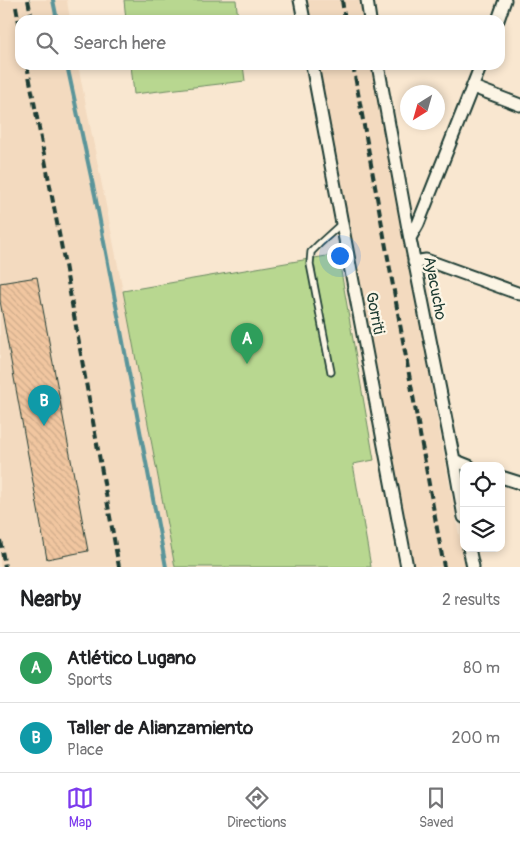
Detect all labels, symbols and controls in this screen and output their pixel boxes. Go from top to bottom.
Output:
search box [15,15,505,70]
icon: search [33,29,61,57]
text: Search here [73,31,166,55]
north arrow [400,85,445,130]
your location [327,243,353,269]
street label: Ayacucho [419,255,451,322]
street label: Gorriti [361,290,389,336]
pin: A [231,323,263,364]
pin: B [28,385,60,426]
map controls [460,462,505,552]
button: locate [460,462,505,507]
button: layers [460,507,505,552]
text: Nearby [20,586,81,613]
text: 2 results [442,590,500,610]
text: Atlético Lugano [67,646,196,670]
text: A [31,658,41,678]
text: 80 m [463,658,500,678]
text: Sports [67,670,112,690]
text: Taller de Alianzamiento [67,716,253,740]
text: B [31,728,41,748]
text: 200 m [452,728,500,748]
text: Place [67,740,103,760]
tab: Map [66,784,94,831]
tab: Directions [227,784,286,831]
tab: Saved [419,784,454,831]

